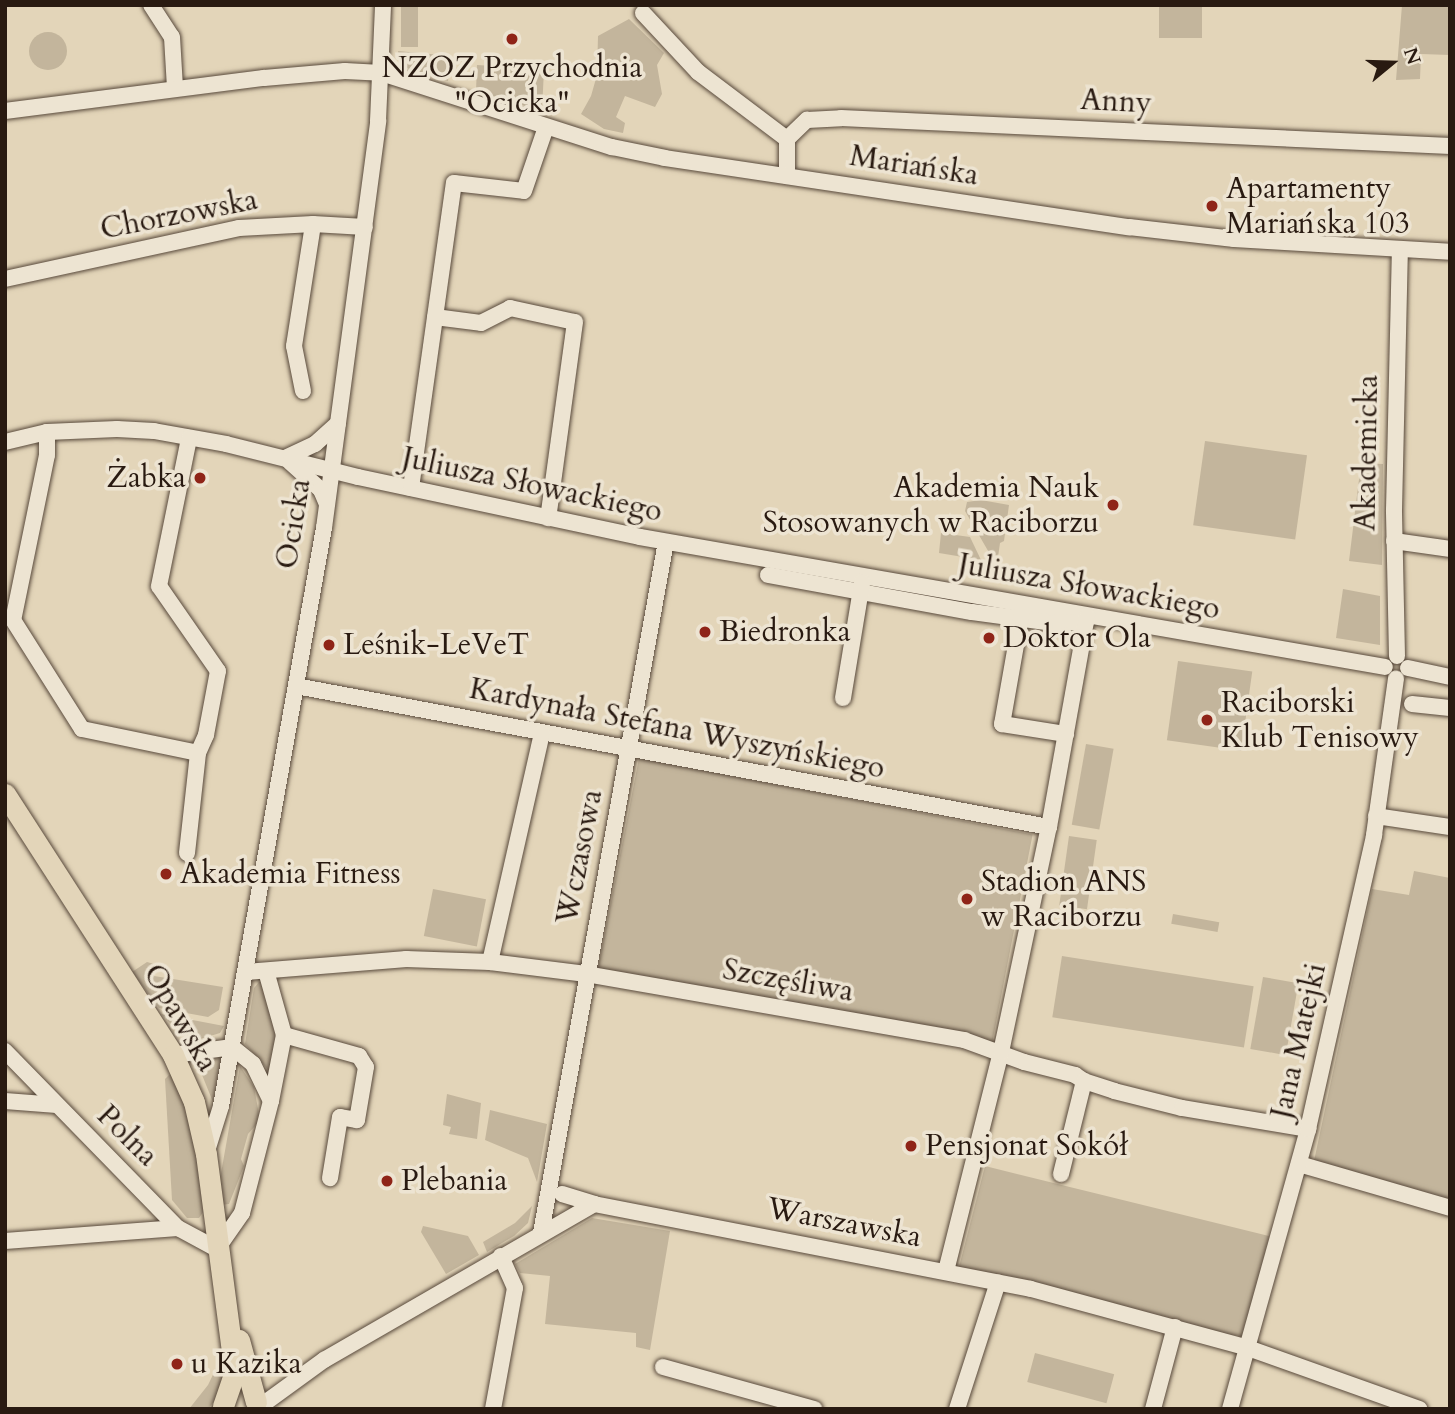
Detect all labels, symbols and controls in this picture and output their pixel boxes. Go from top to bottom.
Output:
north arrow [1357,28,1427,98]
marker: NZOZ Przychodnia "Ocicka" [504,31,520,47]
text: N [1397,44,1427,68]
place label: NZOZ Przychodnia "Ocicka" [381,50,643,120]
street label: Anny [1079,82,1153,122]
street label: Mariańska [847,138,981,194]
place label: Apartamenty Mariańska 103 [1226,171,1410,242]
street label: Chorzowska [97,182,261,248]
marker: Apartamenty Mariańska 103 [1204,198,1220,214]
street label: Akademicka [1348,374,1386,532]
street label: Juliusza Słowackiego [399,440,665,530]
place label: Żabka [107,460,186,496]
marker: Żabka [192,470,208,486]
place label: Akademia Nauk Stosowanych w Raciborzu [763,470,1099,540]
street label: Ocicka [269,476,319,572]
marker: Akademia Nauk Stosowanych w Raciborzu [1105,497,1121,513]
street label: Juliusza Słowackiego [955,546,1223,628]
place label: Biedronka [719,614,851,650]
place label: Doktor Ola [1003,620,1151,656]
marker: Biedronka [697,624,713,640]
place label: Leśnik-LeVeT [343,627,529,663]
marker: Doktor Ola [981,630,997,646]
marker: Leśnik-LeVeT [321,637,337,653]
street label: Kardynała Stefana Wyszyńskiego [466,671,888,787]
place label: Raciborski Klub Tenisowy [1221,685,1419,756]
marker: Raciborski Klub Tenisowy [1199,712,1215,728]
street label: Wczasowa [549,787,611,927]
place label: Akademia Fitness [180,856,401,892]
place label: Stadion ANS w Raciborzu [981,864,1146,934]
marker: Akademia Fitness [158,866,174,882]
marker: Stadion ANS w Raciborzu [959,891,975,907]
street label: Szczęśliwa [720,952,856,1010]
street label: Opawska [135,958,225,1078]
street label: Jana Matejki [1264,960,1334,1122]
street label: Polna [89,1098,165,1174]
place label: Pensjonat Sokół [925,1128,1128,1164]
marker: Pensjonat Sokół [903,1138,919,1154]
place label: Plebania [401,1163,508,1199]
marker: Plebania [379,1173,395,1189]
street label: Warszawska [764,1190,924,1256]
place label: u Kazika [191,1346,302,1382]
marker: u Kazika [169,1356,185,1372]

